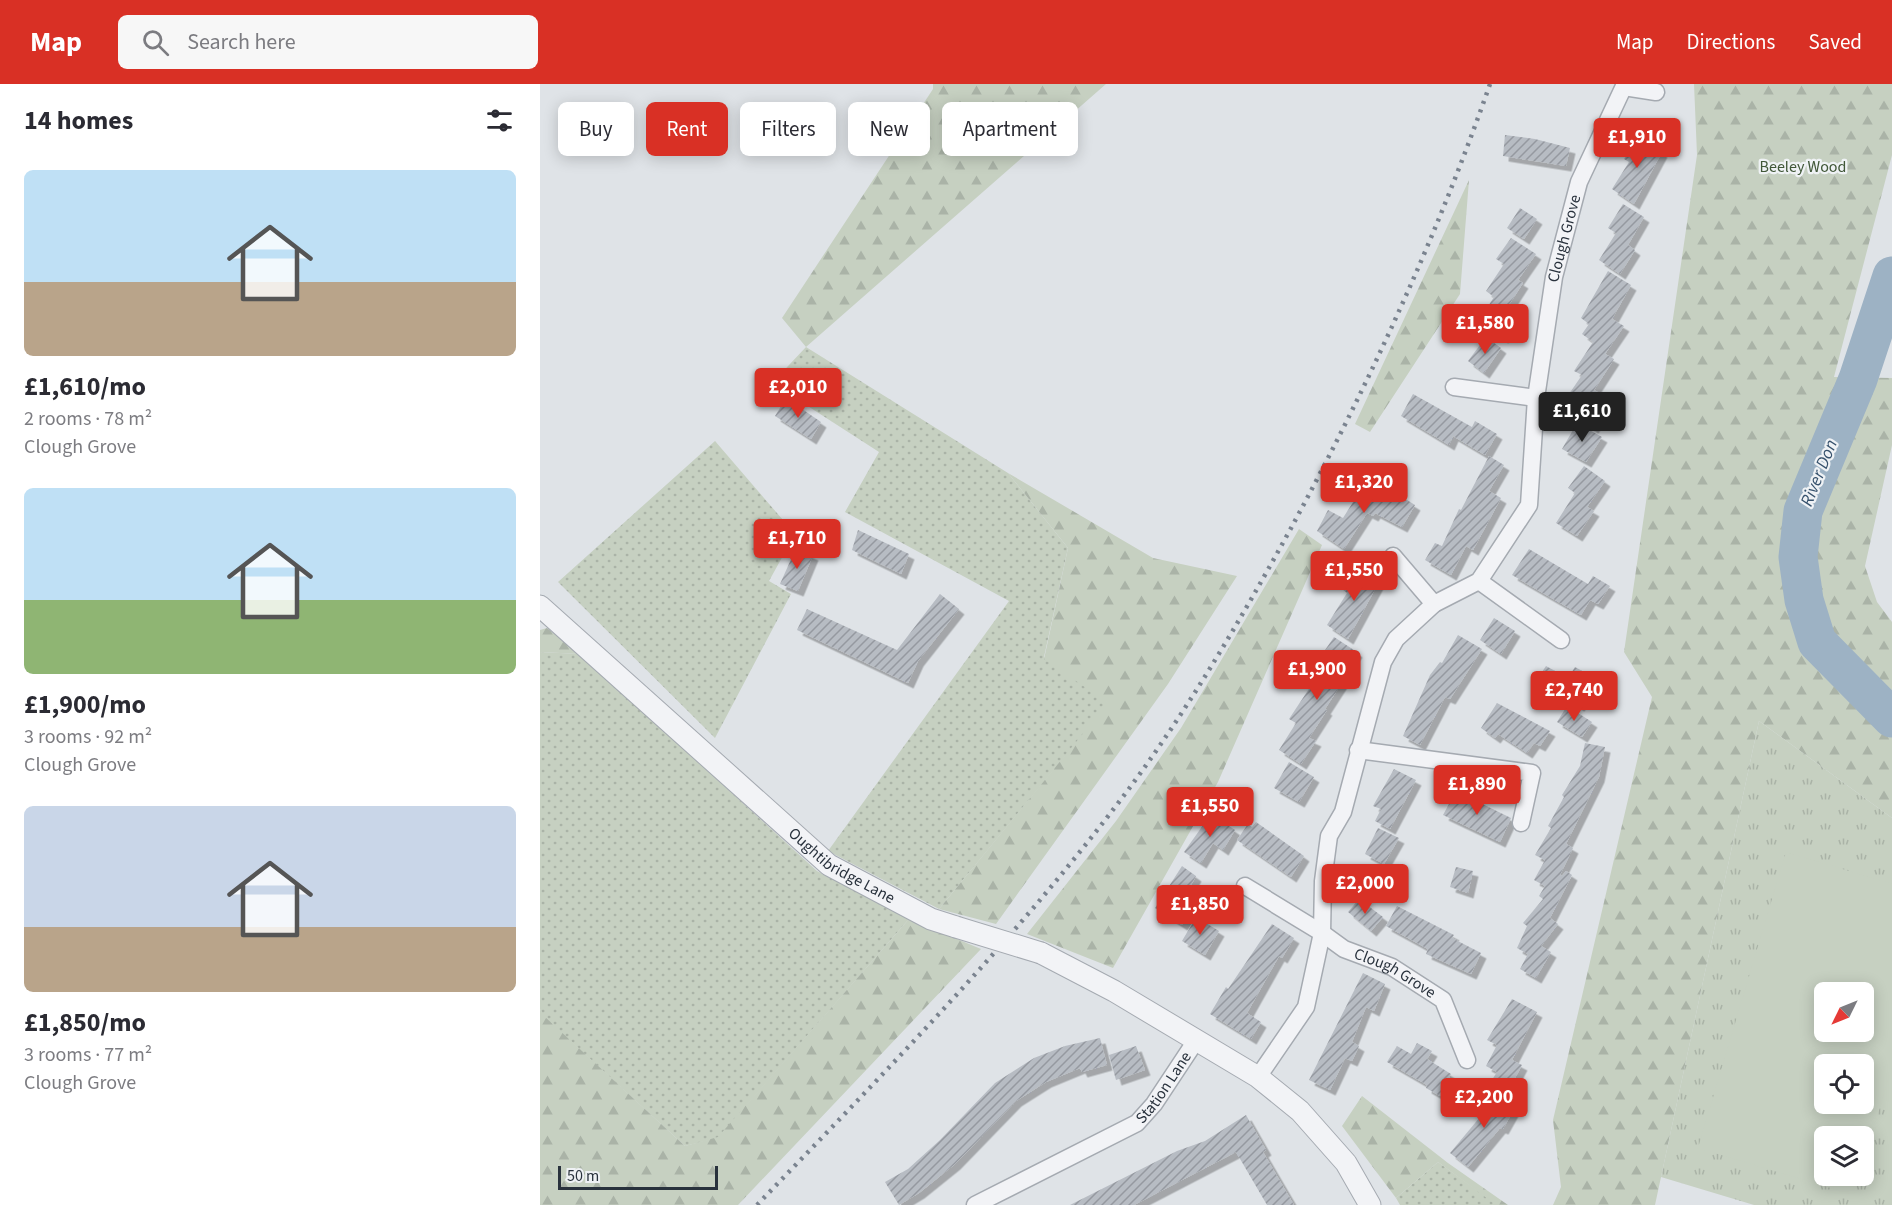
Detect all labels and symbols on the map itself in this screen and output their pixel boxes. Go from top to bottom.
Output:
pin: £1,910 [1588,118,1686,169]
park label: Beeley Wood [1760,156,1846,178]
street label: Clough Grove [1542,192,1586,284]
pin: £1,580 [1436,304,1534,355]
pin: £2,010 [749,368,847,419]
pin: £1,610 [1533,392,1631,443]
water label: River Don [1794,436,1844,510]
pin: £1,320 [1315,463,1413,514]
pin: £1,710 [748,519,846,570]
pin: £1,550 [1305,551,1403,602]
pin: £1,900 [1268,650,1366,701]
pin: £2,740 [1525,671,1623,722]
pin: £1,890 [1428,765,1526,816]
pin: £1,550 [1161,787,1259,838]
street label: Oughtibridge Lane [784,823,899,909]
pin: £2,000 [1316,864,1414,915]
pin: £1,850 [1151,885,1249,936]
street label: Clough Grove [1351,943,1440,1004]
north arrow [1814,982,1874,1042]
street label: Station Lane [1131,1047,1197,1128]
pin: £2,200 [1435,1078,1533,1129]
scale bar [558,1163,718,1190]

